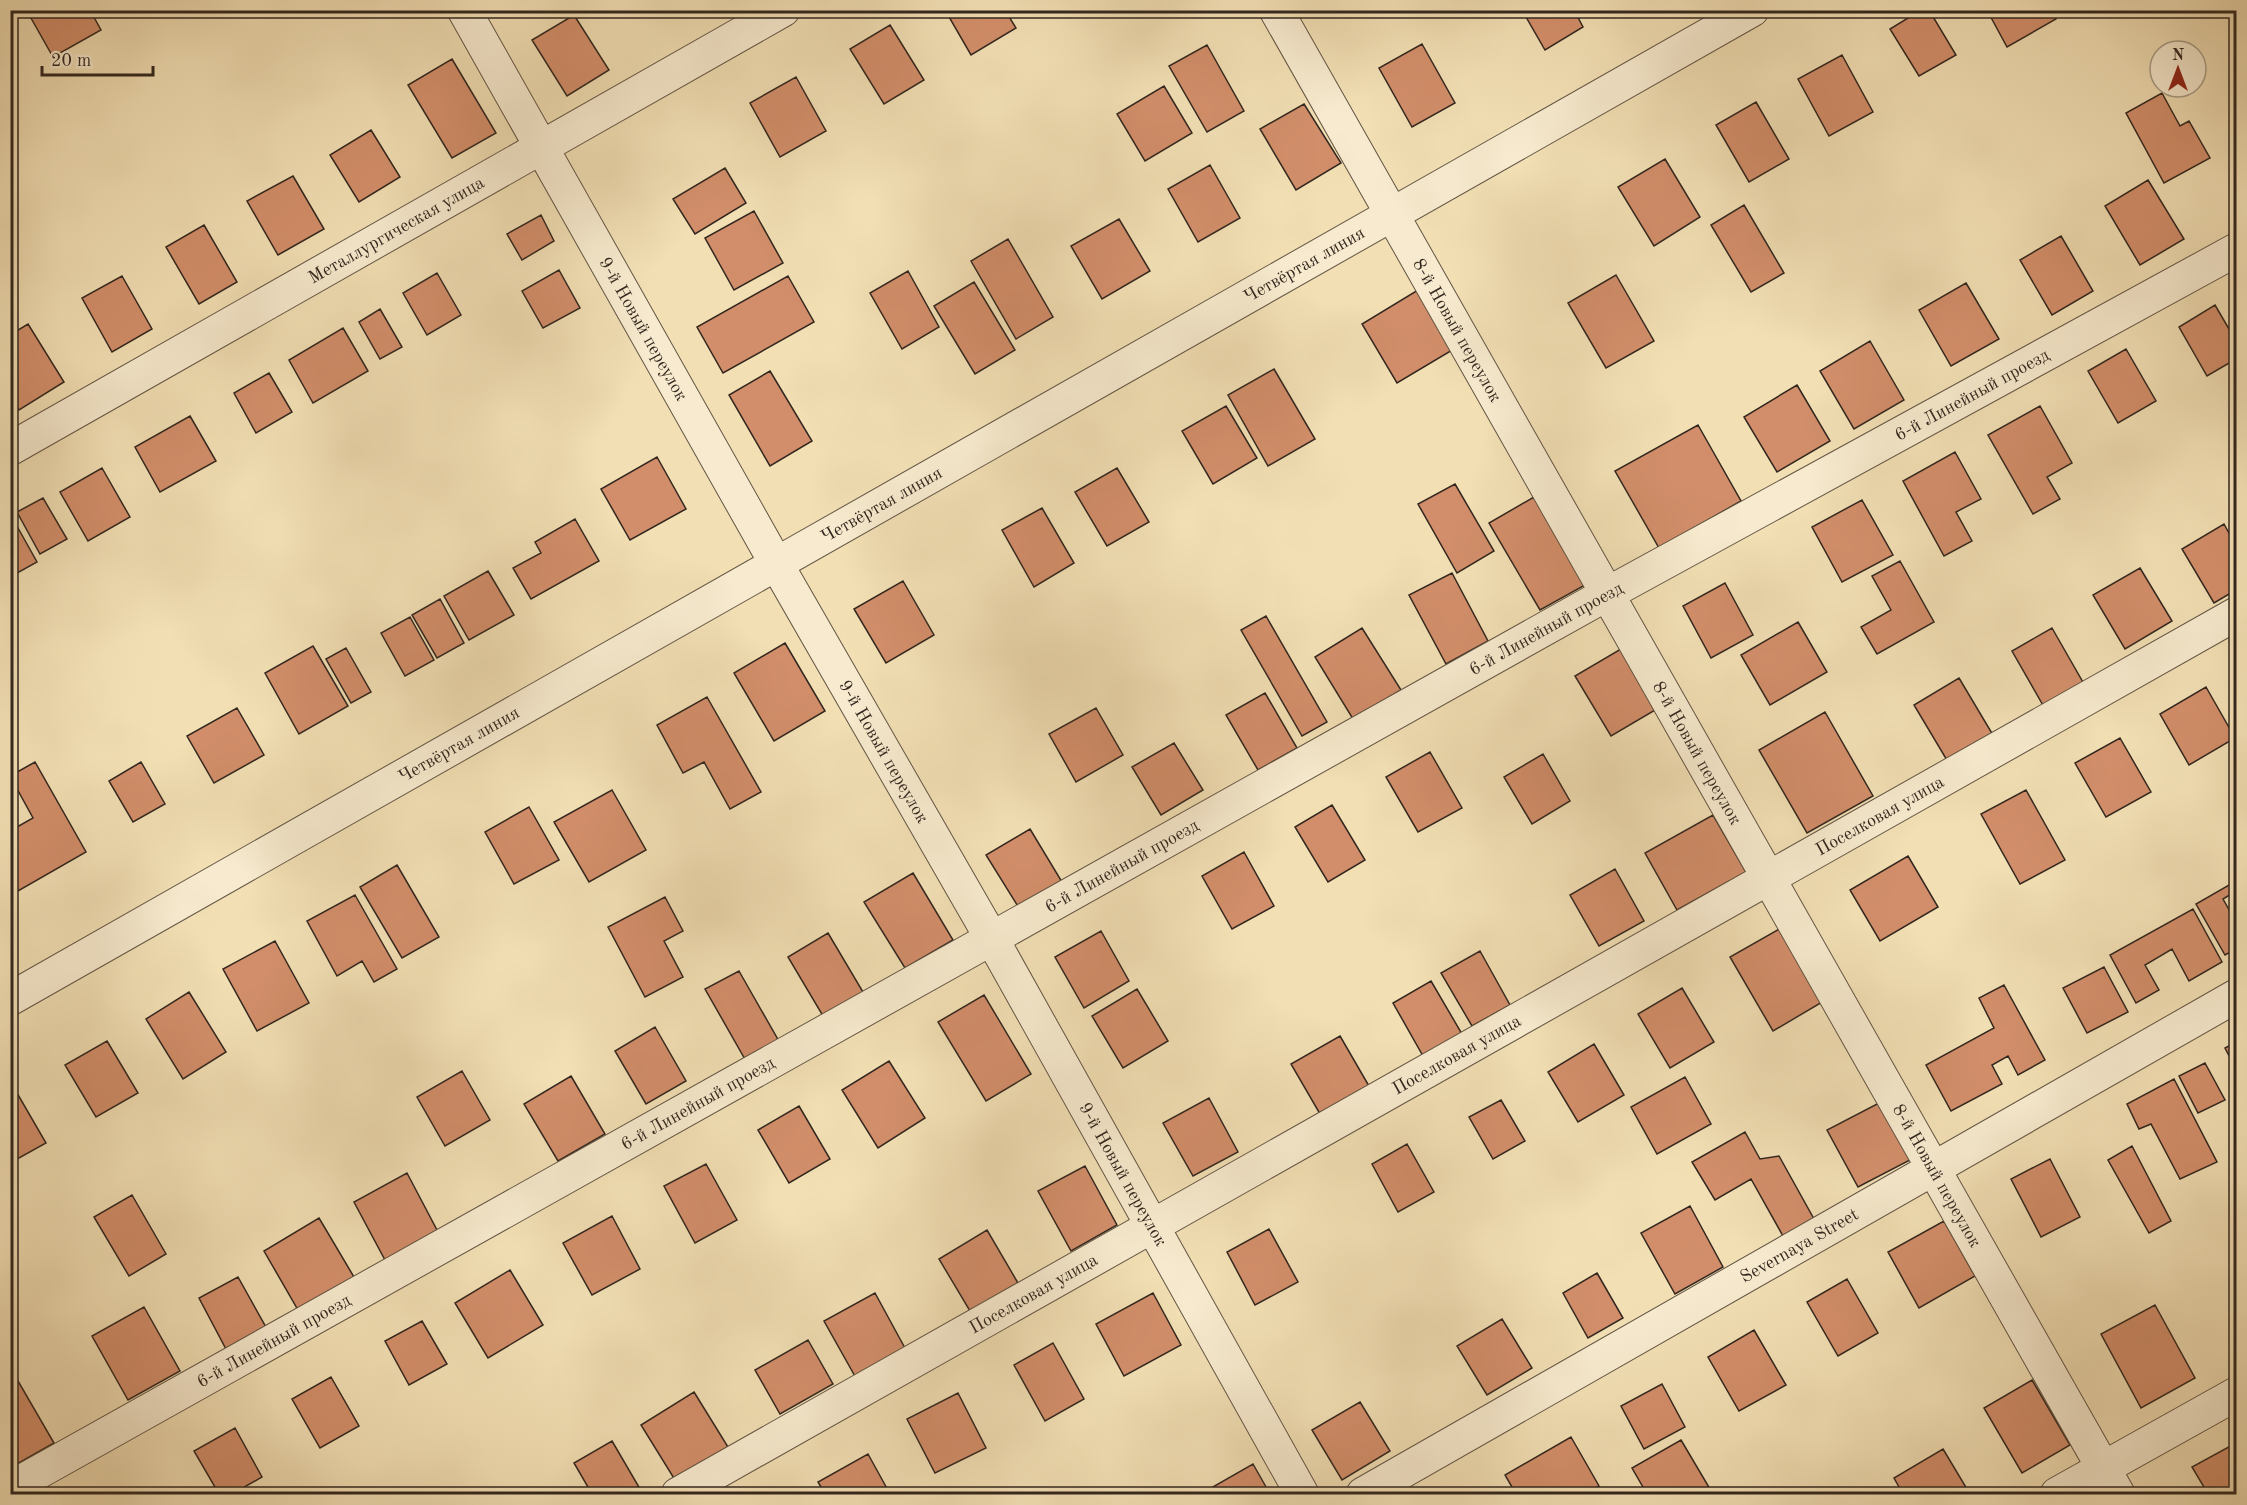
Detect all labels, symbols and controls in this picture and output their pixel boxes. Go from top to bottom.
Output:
scale bar [42,39,153,77]
north arrow [2148,39,2208,99]
text: N [2172,48,2185,64]
text: 20 m [51,52,91,70]
street label: Металлургическая улица [306,174,488,288]
street label: Четвёртая линия [1241,224,1368,307]
street label: 9-й Новый переулок [595,254,690,404]
street label: 8-й Новый переулок [1409,256,1504,405]
street label: 6-й Линейный проезд [1892,346,2053,445]
street label: Четвёртая линия [818,464,945,547]
street label: 6-й Линейный проезд [1466,579,1626,679]
street label: 9-й Новый переулок [835,677,931,826]
street label: 8-й Новый переулок [1649,679,1744,828]
street label: Четвёртая линия [396,704,523,786]
street label: Поселковая улица [1813,773,1947,860]
street label: 6-й Линейный проезд [1042,816,1202,917]
street label: Поселковая улица [1390,1012,1524,1099]
street label: 6-й Линейный проезд [618,1054,778,1154]
street label: 9-й Новый переулок [1075,1100,1170,1250]
street label: 8-й Новый переулок [1889,1101,1984,1251]
street label: Severnaya Street [1737,1205,1862,1287]
street label: Поселковая улица [966,1251,1101,1338]
street label: 6-й Линейный проезд [194,1291,354,1391]

